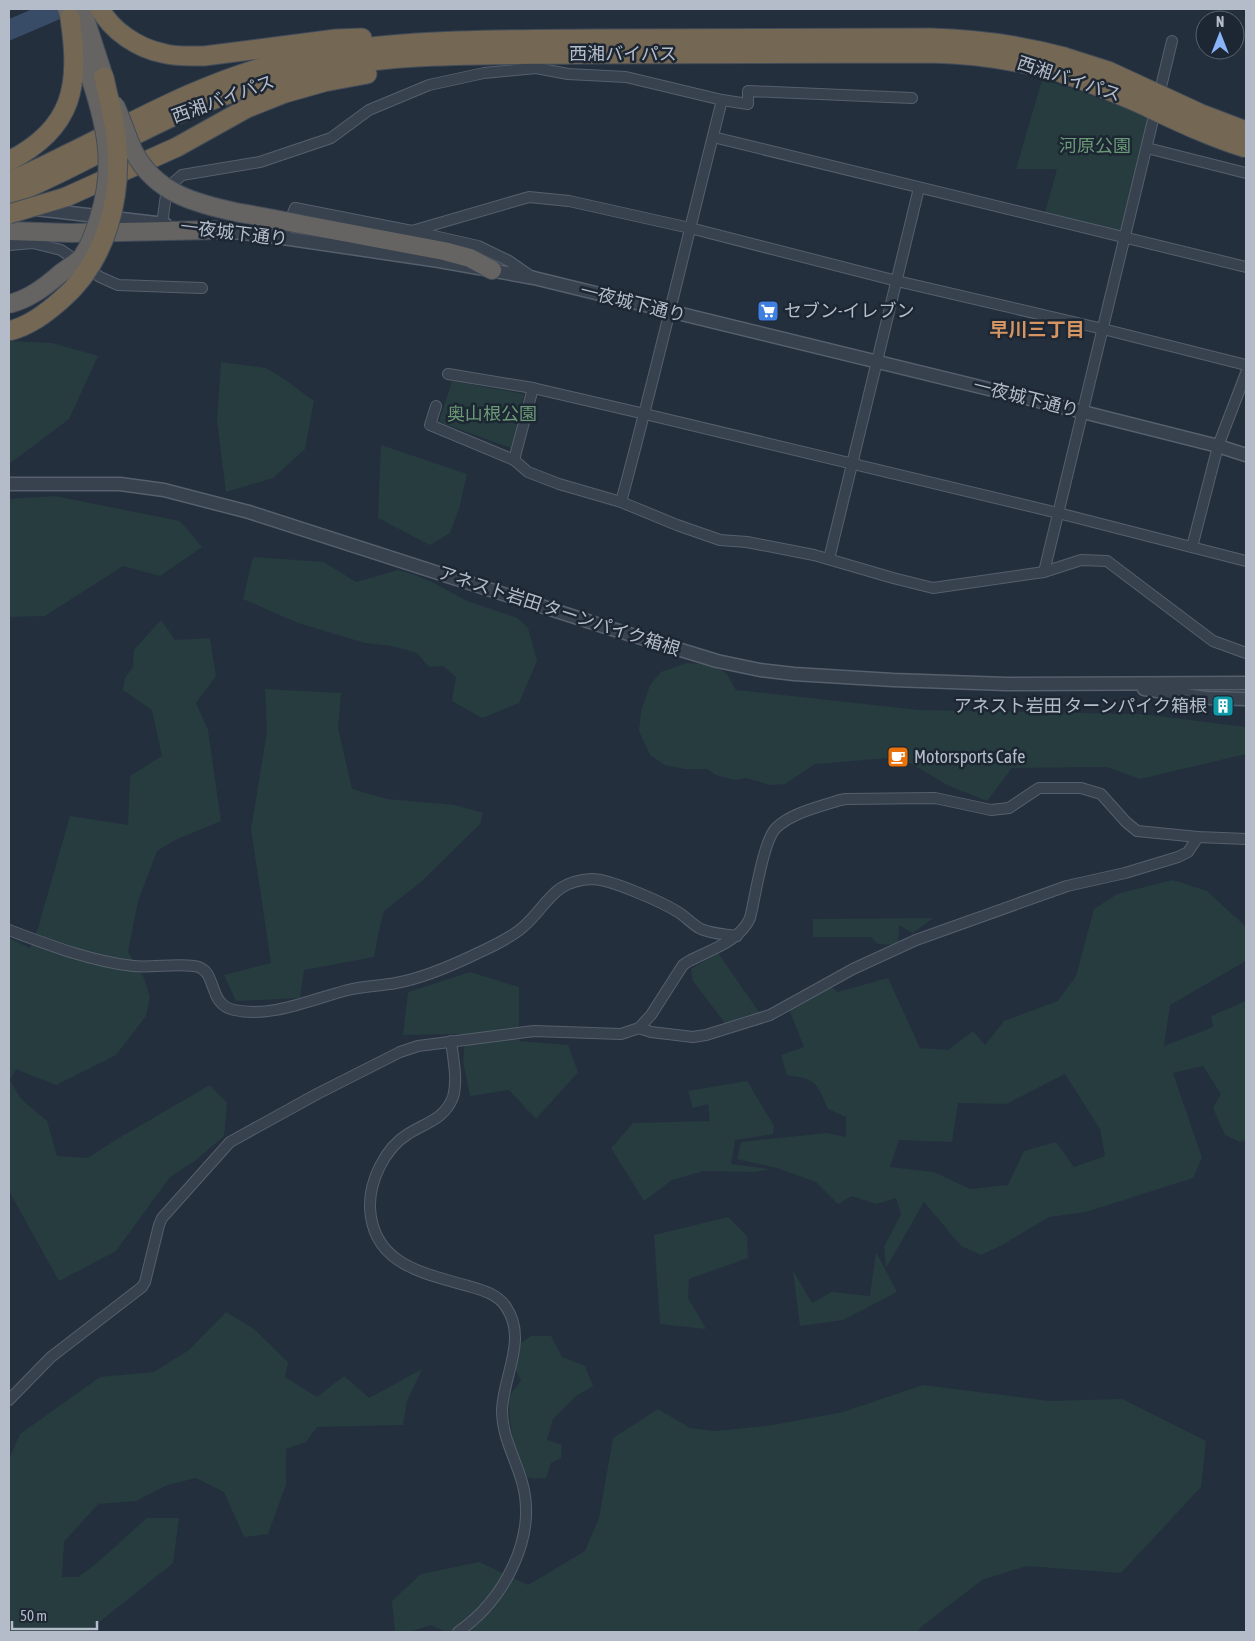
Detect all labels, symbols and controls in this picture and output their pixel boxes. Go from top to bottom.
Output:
north arrow [1195,10,1245,60]
text: N [1216,14,1224,30]
street label: 西湘バイパス [569,43,677,64]
street label: 西湘バイパス [1015,52,1124,105]
street label: 西湘バイパス [169,70,277,127]
park label: 河原公園 [1059,135,1131,156]
street label: 一夜城下通り [179,216,289,250]
street label: 一夜城下通り [578,279,688,326]
supermarket icon: セブン-イレブン [756,299,780,323]
place label: セブン-イレブン [784,300,915,321]
district label: 早川三丁目 [989,318,1085,340]
street label: 一夜城下通り [971,374,1081,421]
park label: 奥山根公園 [447,403,537,424]
street label: アネスト岩田 ターンパイク箱根 [435,561,683,660]
building icon: アネスト岩田 ターンパイク箱根 [1211,694,1235,718]
place label: アネスト岩田 ターンパイク箱根 [954,695,1207,716]
cafe icon: Motorsports Cafe [886,745,910,769]
place label: Motorsports Cafe [914,746,1025,767]
scale bar [12,1598,98,1630]
text: 50 m [20,1607,47,1624]

